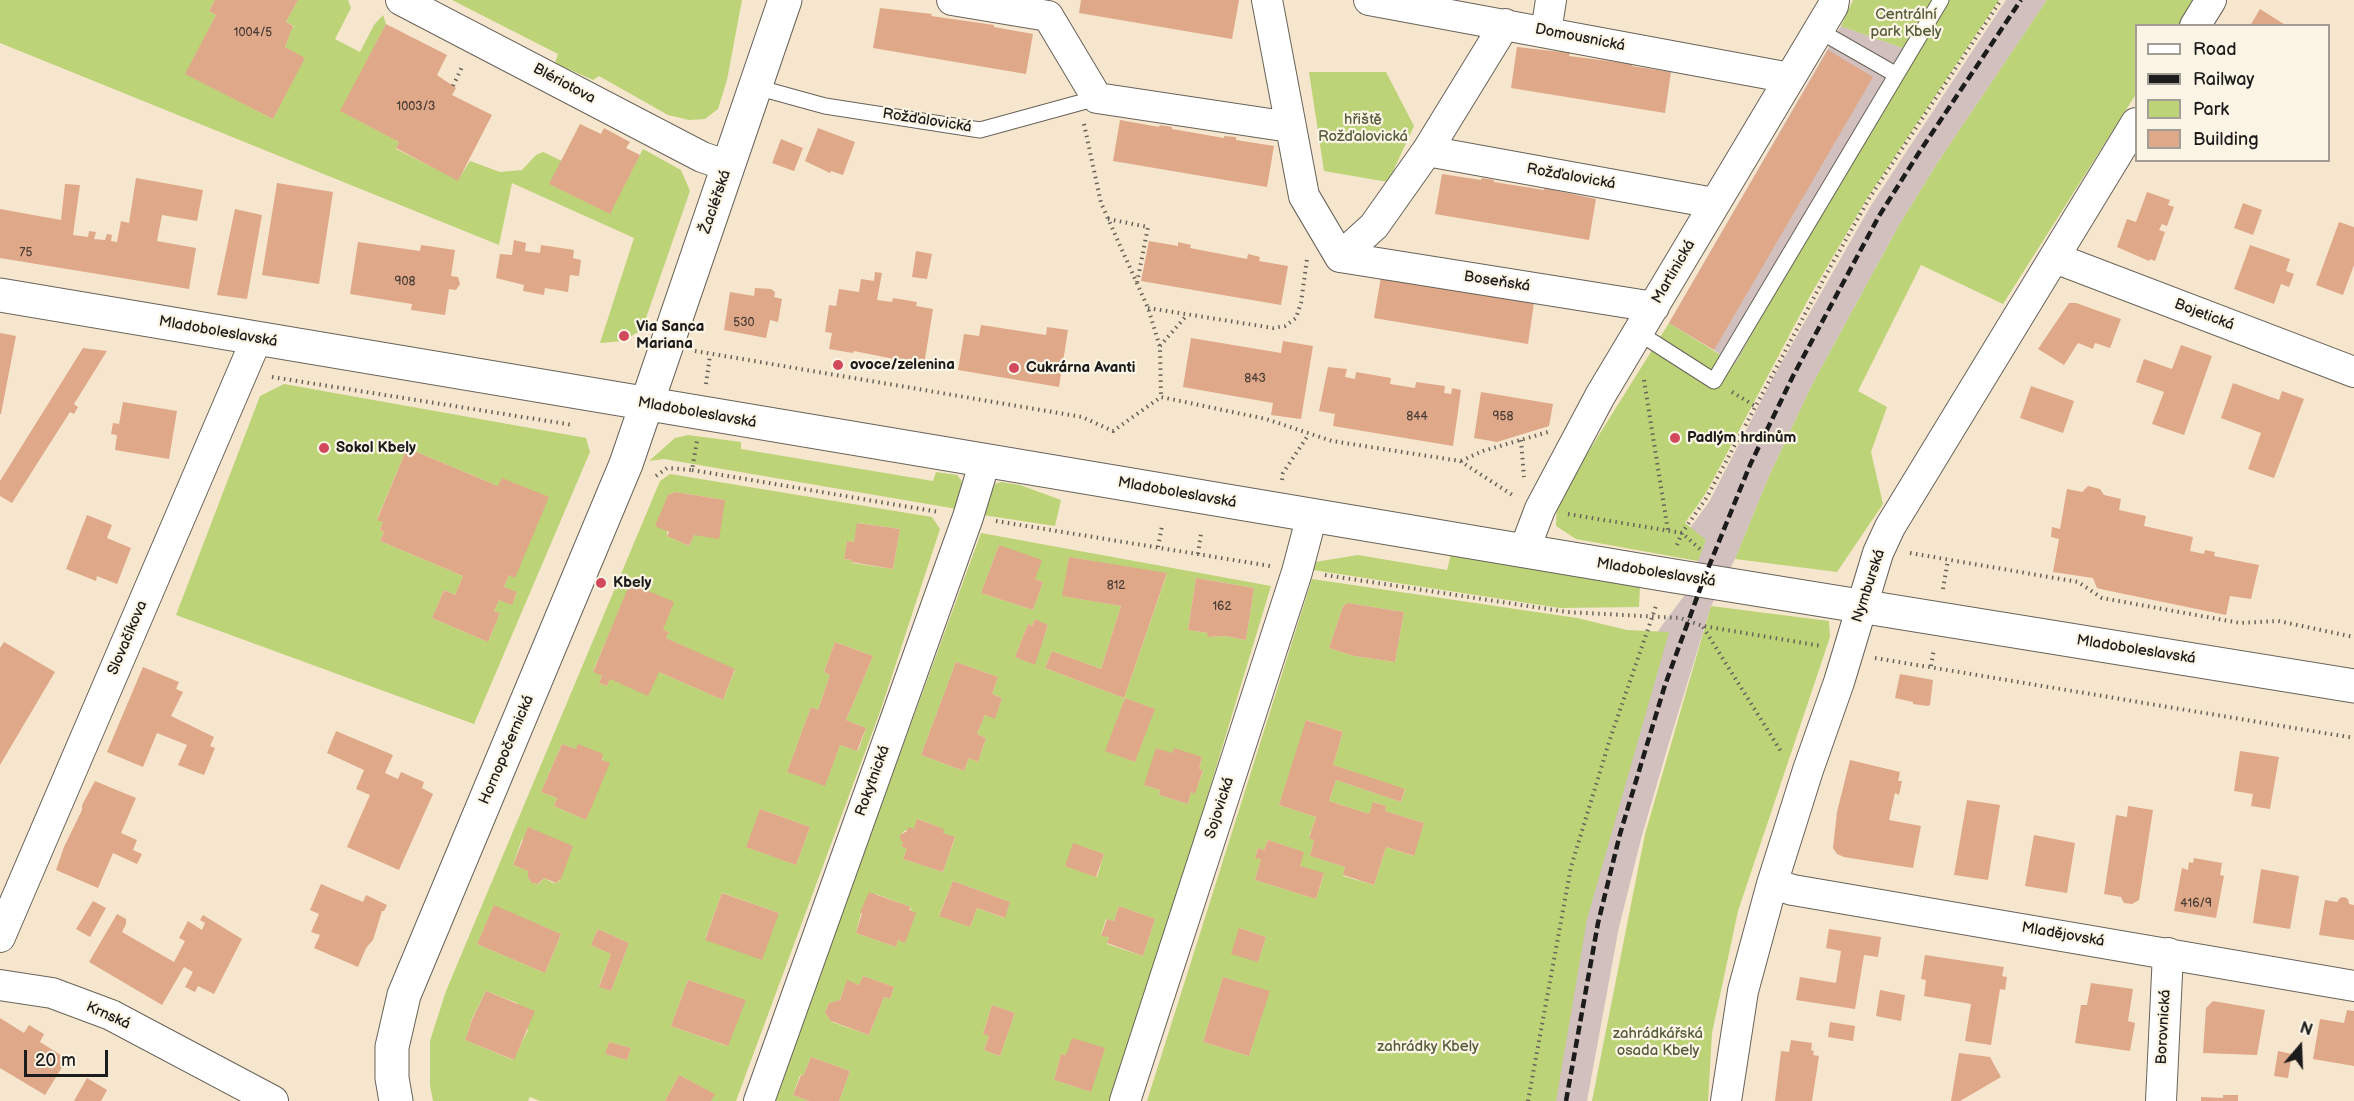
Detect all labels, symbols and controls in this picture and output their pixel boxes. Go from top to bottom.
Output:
park label: Centrální park Kbely [1870,6,1942,41]
street label: Domousnická [1533,20,1627,56]
legend [2135,24,2330,162]
house number: 1004/5 [234,26,272,40]
text: Road [2193,39,2237,60]
street label: Blériotova [530,60,598,108]
text: Railway [2193,69,2255,90]
text: Park [2193,99,2229,120]
house number: 1003/3 [397,100,435,114]
street label: Rožďalovická [881,105,973,137]
park label: hřiště Rožďalovická [1318,111,1408,146]
text: Building [2193,129,2259,150]
street label: Rožďalovická [1525,160,1617,194]
street label: Žacléřská [697,168,735,236]
street label: Martinická [1649,237,1699,307]
house number: 75 [20,246,32,260]
street label: Boseňská [1463,268,1531,296]
house number: 908 [395,275,415,289]
street label: Bojetická [2172,295,2236,335]
street label: Mladoboleslavská [157,313,279,351]
house number: 530 [733,316,755,330]
place label: Via Sanca Mariana [636,318,704,353]
marker: Via Sanca Mariana [617,329,631,343]
place label: ovoce/zelenina [850,356,955,374]
marker: ovoce/zelenina [831,358,845,372]
place label: Cukrárna Avanti [1026,359,1135,377]
marker: Cukrárna Avanti [1007,361,1021,375]
house number: 843 [1244,372,1266,386]
street label: Mladoboleslavská [636,394,758,432]
house number: 844 [1406,410,1428,424]
house number: 958 [1493,410,1513,424]
place label: Padlým hrdinům [1687,429,1796,447]
marker: Padlým hrdinům [1668,431,1682,445]
place label: Sokol Kbely [336,439,416,457]
marker: Sokol Kbely [317,441,331,455]
street label: Mladoboleslavská [1116,474,1238,512]
street label: Nymburská [1849,547,1889,625]
street label: Mladoboleslavská [1595,555,1717,591]
place label: Kbely [613,574,651,592]
marker: Kbely [594,576,608,590]
house number: 812 [1107,579,1125,593]
street label: Slovačíkova [104,598,152,678]
house number: 162 [1212,600,1232,614]
street label: Mladoboleslavská [2075,632,2197,668]
street label: Hornopočernická [476,693,538,807]
street label: Rokytnická [852,743,894,819]
street label: Sojovická [1202,775,1238,841]
house number: 416/9 [2180,897,2212,911]
street label: Mladějovská [2020,919,2106,951]
street label: Borovnická [2153,989,2175,1065]
street label: Krnská [83,998,133,1034]
north arrow [2270,1017,2330,1077]
text: N [2297,1019,2315,1040]
park label: zahrádkářská osada Kbely [1613,1025,1703,1060]
scale bar [27,1038,111,1076]
park label: zahrádky Kbely [1377,1038,1479,1056]
text: 20 m [35,1050,76,1071]

